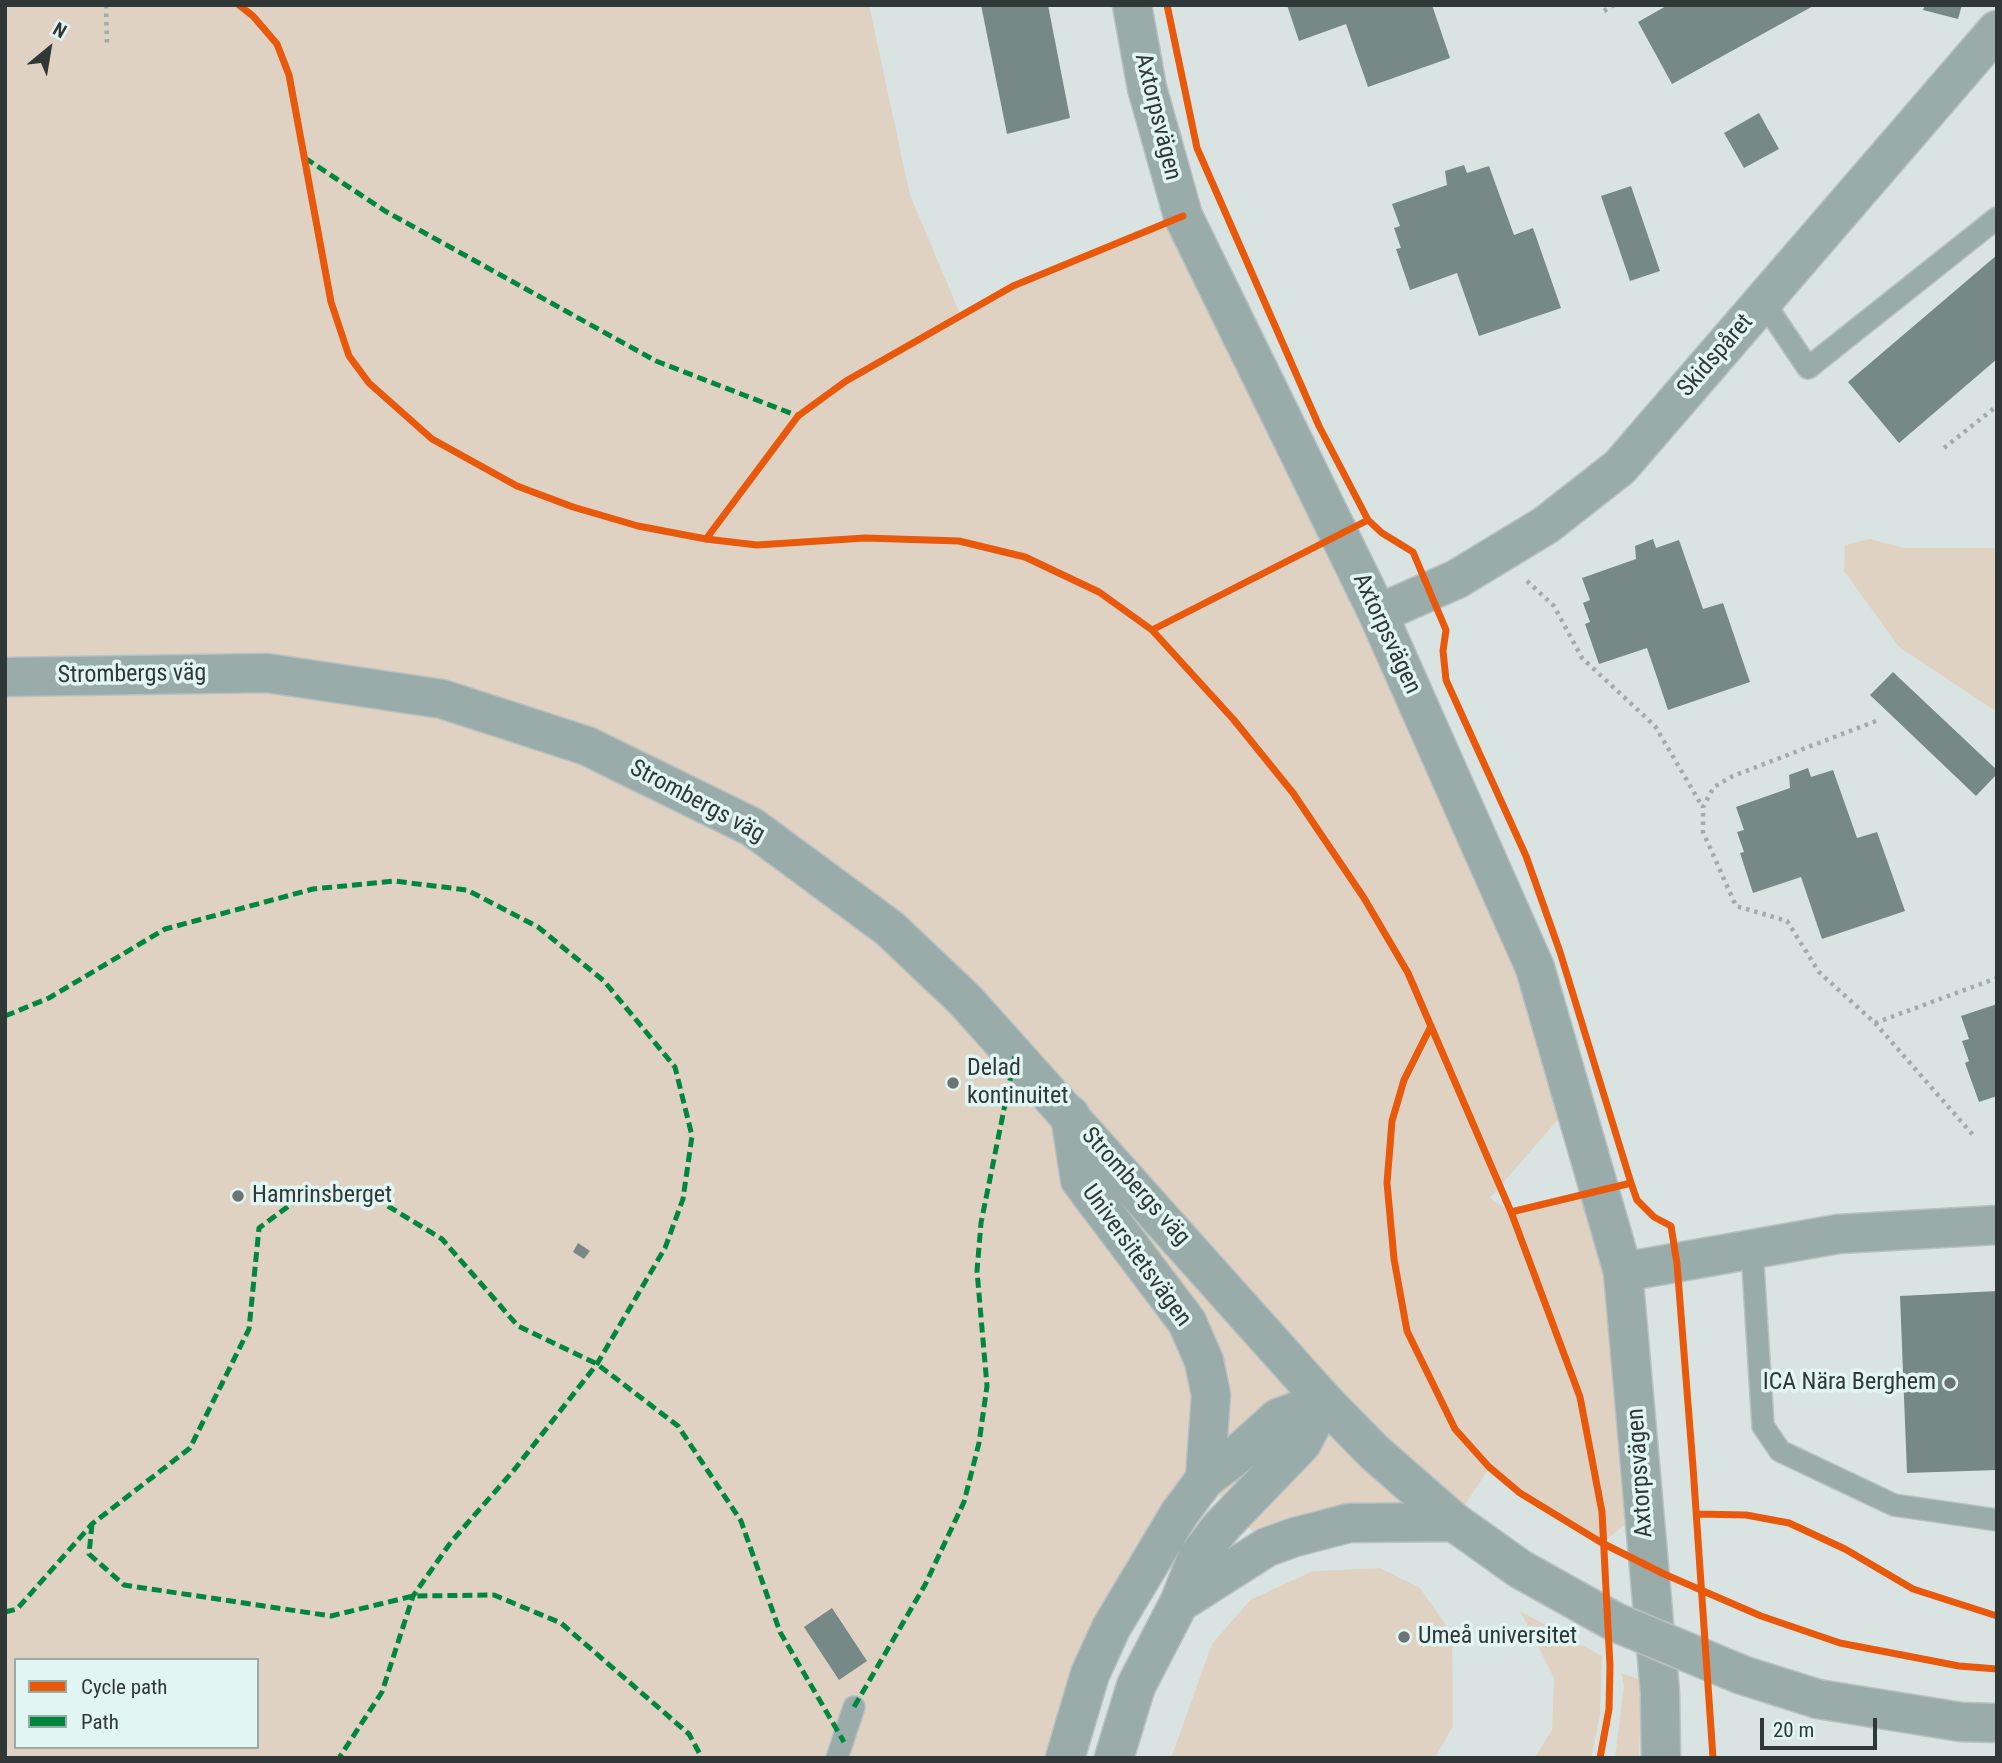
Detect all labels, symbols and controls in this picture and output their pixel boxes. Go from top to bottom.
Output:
north arrow [14,14,84,84]
text: N [49,18,71,43]
street label: Axtorpsvägen [1127,51,1187,183]
street label: Skidspåret [1672,309,1760,403]
street label: Axtorpsvägen [1346,569,1426,699]
street label: Strombergs väg [57,659,207,691]
street label: Strombergs väg [625,754,769,850]
place label: Delad kontinuitet [967,1055,1068,1111]
marker: Delad kontinuitet [945,1075,961,1091]
street label: Strombergs väg [1075,1122,1195,1252]
street label: Universitetsvägen [1075,1179,1197,1333]
place label: Hamrinsberget [252,1182,392,1210]
marker: Hamrinsberget [230,1188,246,1204]
place label: ICA Nära Berghem [1763,1369,1936,1397]
marker: ICA Nära Berghem [1942,1375,1958,1391]
street label: Axtorpsvägen [1622,1407,1660,1539]
place label: Umeå universitet [1418,1623,1577,1651]
marker: Umeå universitet [1396,1629,1412,1645]
legend [14,1658,259,1749]
text: Cycle path [81,1675,167,1699]
scale bar [1764,1704,1881,1748]
text: Path [81,1710,119,1734]
text: 20 m [1773,1718,1814,1742]

